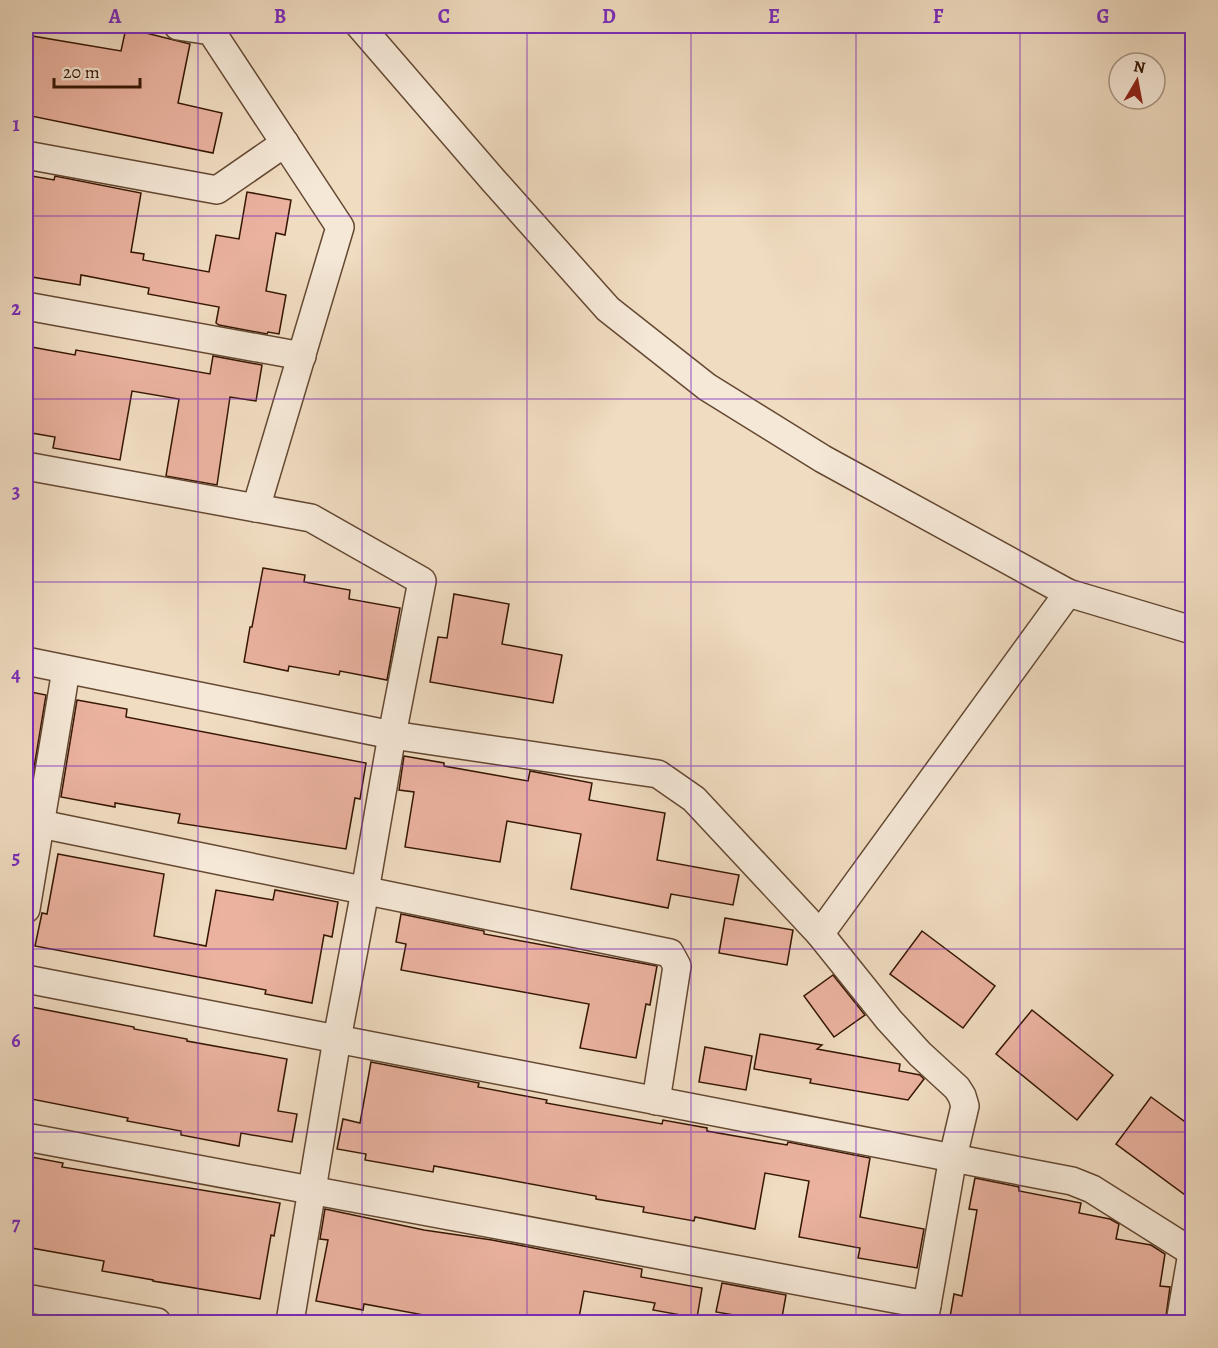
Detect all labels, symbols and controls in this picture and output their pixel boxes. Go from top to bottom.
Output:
text: A [108,3,122,30]
text: B [274,3,286,30]
text: C [438,3,450,30]
text: D [602,3,616,30]
text: E [768,3,780,30]
text: F [933,3,944,30]
text: G [1096,3,1110,30]
scale bar [54,51,140,89]
north arrow [1107,51,1167,111]
text: N [1132,55,1147,79]
text: 20 m [63,60,100,84]
text: 1 [12,111,20,138]
text: 2 [11,295,21,322]
text: 3 [12,478,20,505]
text: 4 [11,661,21,688]
text: 5 [12,844,20,871]
text: 6 [11,1027,21,1054]
text: 7 [12,1210,21,1237]

